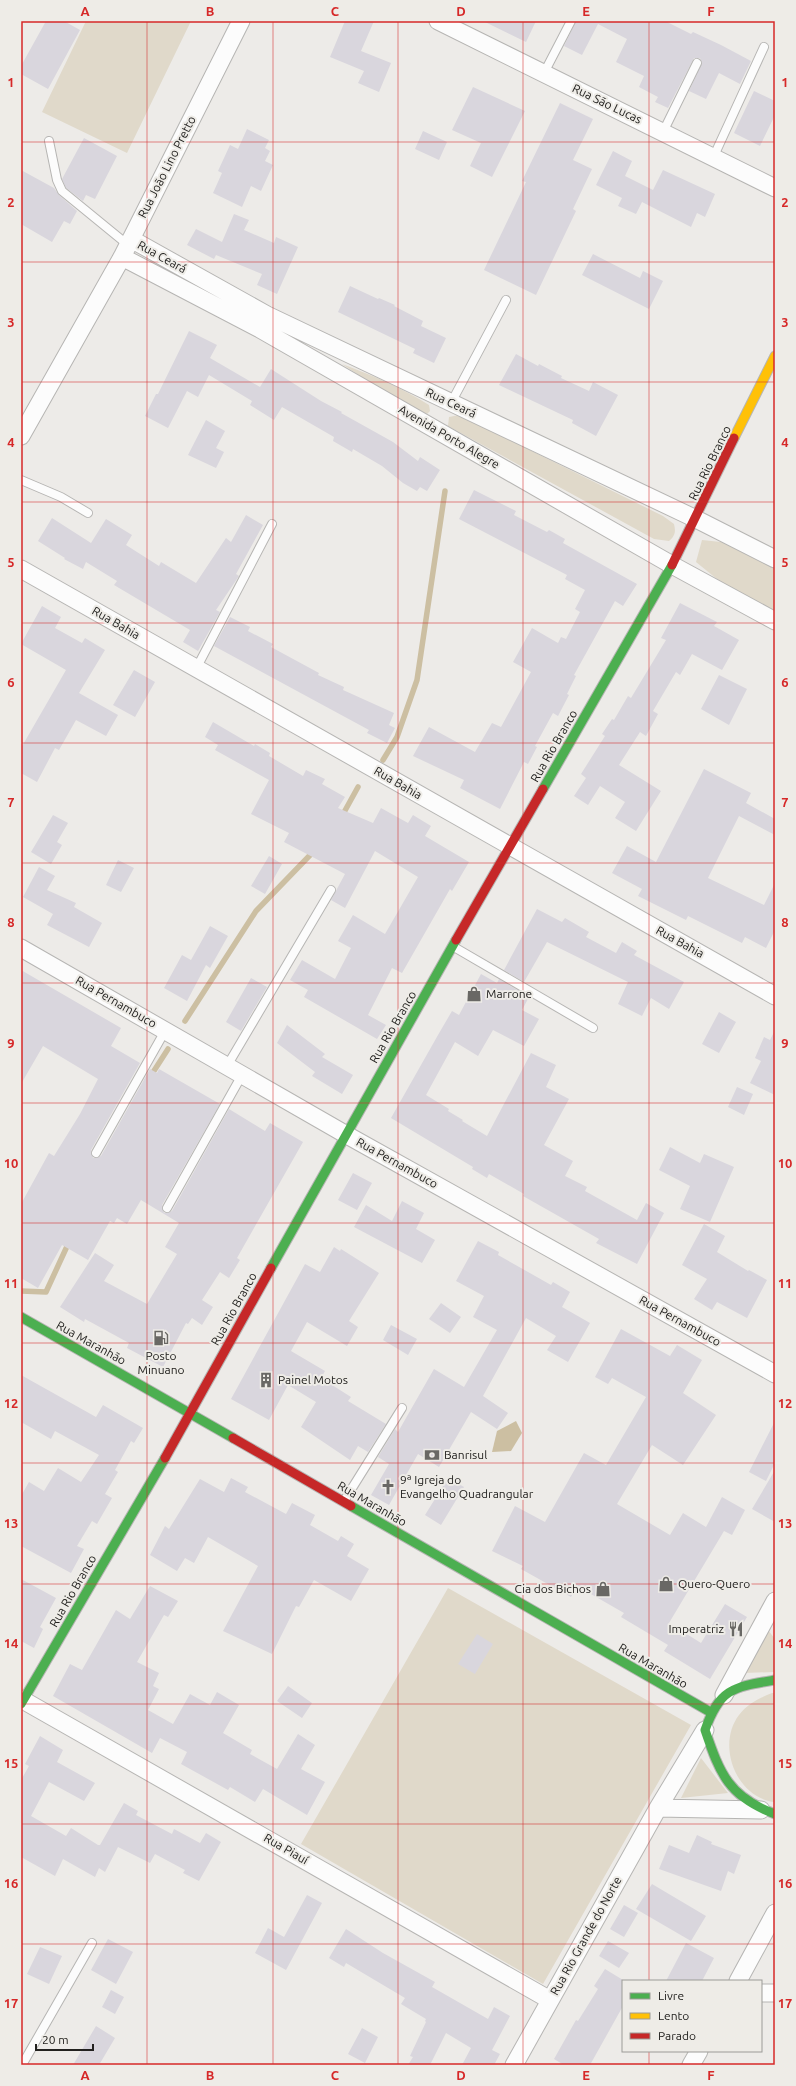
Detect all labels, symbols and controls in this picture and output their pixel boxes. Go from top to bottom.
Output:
text: A [80,4,90,18]
text: B [206,4,215,18]
text: C [331,4,340,18]
text: D [456,4,466,18]
text: E [582,4,590,18]
text: F [707,4,715,18]
text: 1 [7,75,15,89]
text: 1 [781,75,789,89]
street label: Rua São Lucas [570,81,644,126]
street label: Rua João Lino Pretto [135,114,198,220]
text: 2 [7,195,15,209]
text: 2 [781,195,789,209]
street label: Rua Ceará [135,238,189,275]
text: 3 [7,315,15,329]
text: 3 [781,315,789,329]
street label: Rua Ceará [424,385,478,420]
street label: Avenida Porto Alegre [396,402,502,471]
street label: Rua Rio Branco [686,423,733,502]
text: 4 [7,435,15,449]
text: 4 [781,435,789,449]
text: 5 [7,555,15,569]
text: 5 [781,555,789,569]
street label: Rua Bahia [90,604,142,641]
text: 6 [7,675,15,689]
text: 6 [781,675,789,689]
street label: Rua Rio Branco [528,707,579,784]
street label: Rua Bahia [372,764,424,801]
text: 7 [7,795,15,809]
text: 7 [781,795,789,809]
text: 8 [7,915,15,929]
text: 8 [781,915,789,929]
street label: Rua Bahia [654,923,707,960]
street label: Rua Pernambuco [74,973,159,1030]
shop icon: Marrone [465,985,483,1003]
place label: Marrone [486,987,532,1000]
street label: Rua Rio Branco [367,988,418,1065]
text: 9 [7,1036,15,1050]
text: 9 [781,1036,789,1050]
street label: Rua Pernambuco [354,1135,440,1190]
text: 10 [4,1156,18,1170]
text: 10 [778,1156,792,1170]
street label: Rua Rio Branco [208,1270,259,1347]
text: 11 [4,1276,18,1290]
text: 11 [778,1276,792,1290]
street label: Rua Pernambuco [637,1293,723,1348]
street label: Rua Maranhão [54,1318,128,1367]
fuel station icon: Posto Minuano [152,1329,170,1347]
place label: Posto Minuano [137,1349,185,1376]
building icon: Painel Motos [257,1371,275,1389]
place label: Painel Motos [278,1373,348,1386]
text: 12 [4,1396,18,1410]
text: 12 [778,1396,792,1410]
bank icon: Banrisul [423,1446,441,1464]
place label: Banrisul [444,1448,487,1461]
place label: 9ª Igreja do Evangelho Quadrangular [400,1473,534,1500]
church icon: 9ª Igreja do Evangelho Quadrangular [379,1478,397,1496]
street label: Rua Maranhão [335,1479,409,1529]
text: 13 [4,1516,18,1530]
text: 13 [778,1516,792,1530]
street label: Rua Rio Branco [47,1552,98,1629]
shop icon: Quero-Quero [657,1575,675,1593]
place label: Quero-Quero [678,1577,750,1590]
shop icon: Cia dos Bichos [594,1580,612,1598]
place label: Cia dos Bichos [515,1582,591,1595]
restaurant icon: Imperatriz [727,1620,745,1638]
place label: Imperatriz [669,1622,724,1635]
text: 14 [4,1636,18,1650]
text: 14 [778,1636,792,1650]
street label: Rua Maranhão [616,1641,690,1691]
text: 15 [4,1756,18,1770]
text: 15 [778,1756,792,1770]
street label: Rua Piauí [262,1831,312,1867]
street label: Rua Rio Grande do Norte [548,1874,624,1997]
text: 16 [4,1876,18,1890]
text: 16 [778,1876,792,1890]
legend [622,1980,762,2052]
text: Livre [658,1989,684,2002]
text: 17 [4,1996,18,2010]
text: 17 [778,1996,792,2010]
text: Lento [658,2009,689,2022]
scale bar [36,2026,93,2052]
text: Parado [658,2029,696,2042]
text: 20 m [42,2033,69,2046]
text: A [80,2068,90,2082]
text: B [206,2068,215,2082]
text: C [331,2068,340,2082]
text: D [456,2068,466,2082]
text: E [582,2068,590,2082]
text: F [707,2068,715,2082]

